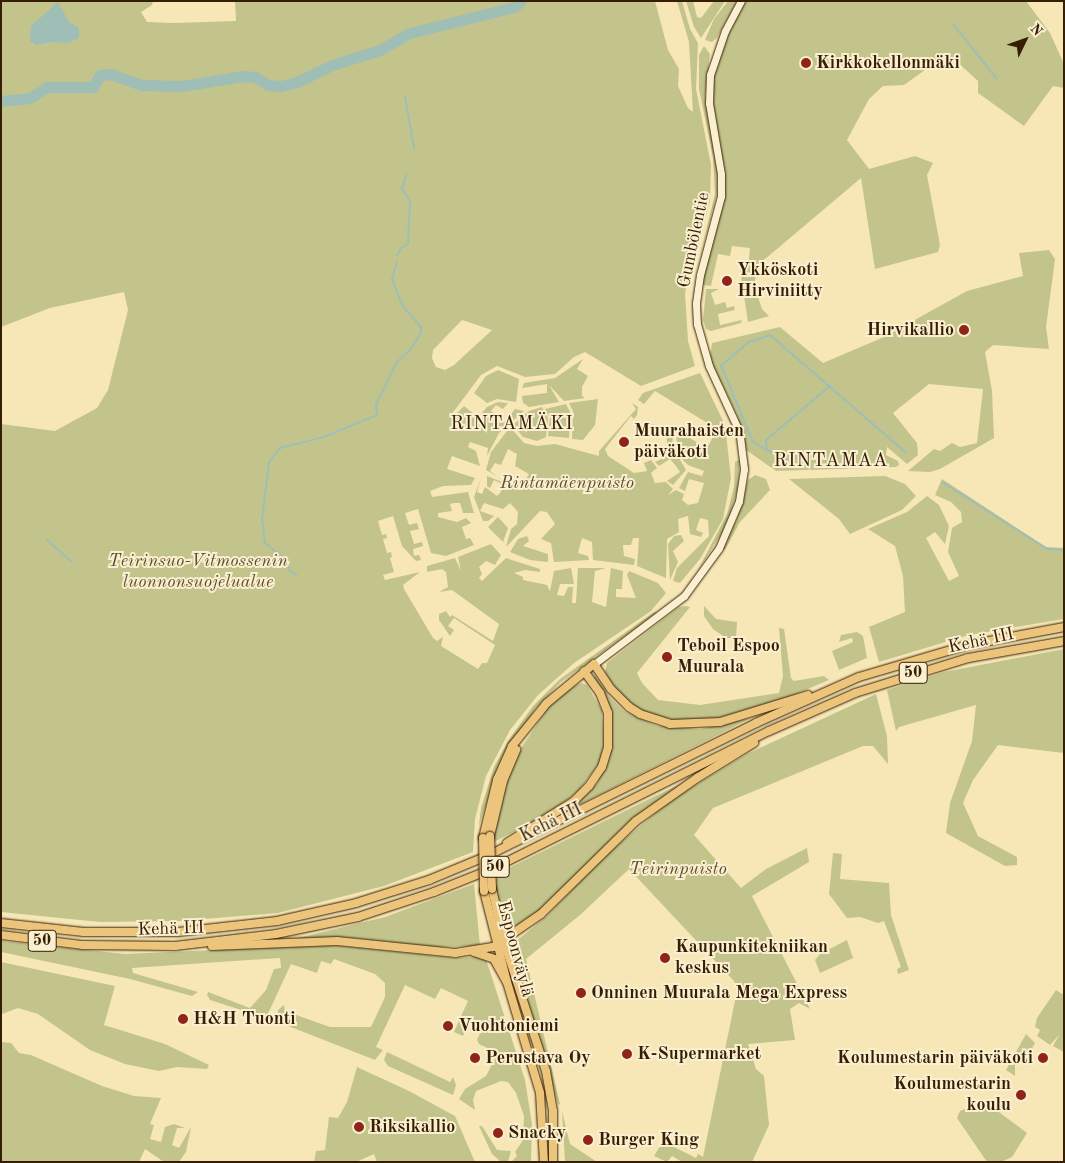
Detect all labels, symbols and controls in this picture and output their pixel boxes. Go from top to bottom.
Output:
north arrow [1000,15,1050,65]
text: N [1027,21,1045,39]
place label: Kirkkokellonmäki [816,52,960,74]
marker: Kirkkokellonmäki [800,57,812,69]
street label: Gumbölentie [673,190,715,290]
place label: Ykköskoti Hirviniitty [737,260,823,302]
marker: Ykköskoti Hirviniitty [721,275,733,287]
place label: Hirvikallio [866,319,954,341]
marker: Hirvikallio [958,324,970,336]
district label: RINTAMÄKI [449,414,575,436]
place label: Muurahaisten päiväkoti [634,421,744,464]
marker: Muurahaisten päiväkoti [618,436,630,448]
district label: RINTAMAA [772,451,890,473]
park label: Rintamäenpuisto [500,472,634,494]
park label: Teirinsuo-Vitmossenin luonnonsuojelualue [108,551,288,594]
street label: Kehä III [946,623,1016,659]
place label: Teboil Espoo Muurala [677,636,780,679]
marker: Teboil Espoo Muurala [661,651,673,663]
road number: 50 [898,660,928,686]
street label: Kehä III [516,799,586,847]
road number: 50 [480,854,510,880]
park label: Teirinpuisto [629,858,727,880]
street label: Espoonväylä [492,899,538,999]
street label: Kehä III [137,917,205,941]
road number: 50 [27,928,57,954]
place label: Kaupunkitekniikan keskus [675,937,828,980]
marker: Kaupunkitekniikan keskus [659,952,671,964]
place label: Onninen Muurala Mega Express [591,982,847,1004]
marker: Onninen Muurala Mega Express [575,987,587,999]
place label: H&H Tuonti [193,1008,296,1030]
marker: H&H Tuonti [177,1013,189,1025]
place label: Vuohtoniemi [458,1015,559,1037]
marker: Vuohtoniemi [442,1020,454,1032]
place label: K-Supermarket [637,1043,761,1065]
place label: Perustava Oy [485,1047,591,1069]
place label: Koulumestarin päiväkoti [837,1047,1033,1069]
marker: K-Supermarket [621,1048,633,1060]
marker: Perustava Oy [469,1052,481,1064]
marker: Koulumestarin päiväkoti [1037,1052,1049,1064]
place label: Koulumestarin koulu [893,1074,1011,1116]
marker: Koulumestarin koulu [1015,1089,1027,1101]
place label: Riksikallio [369,1116,455,1138]
marker: Riksikallio [353,1121,365,1133]
place label: Snacky [508,1122,566,1144]
marker: Snacky [492,1127,504,1139]
place label: Burger King [598,1129,699,1151]
marker: Burger King [582,1134,594,1146]

